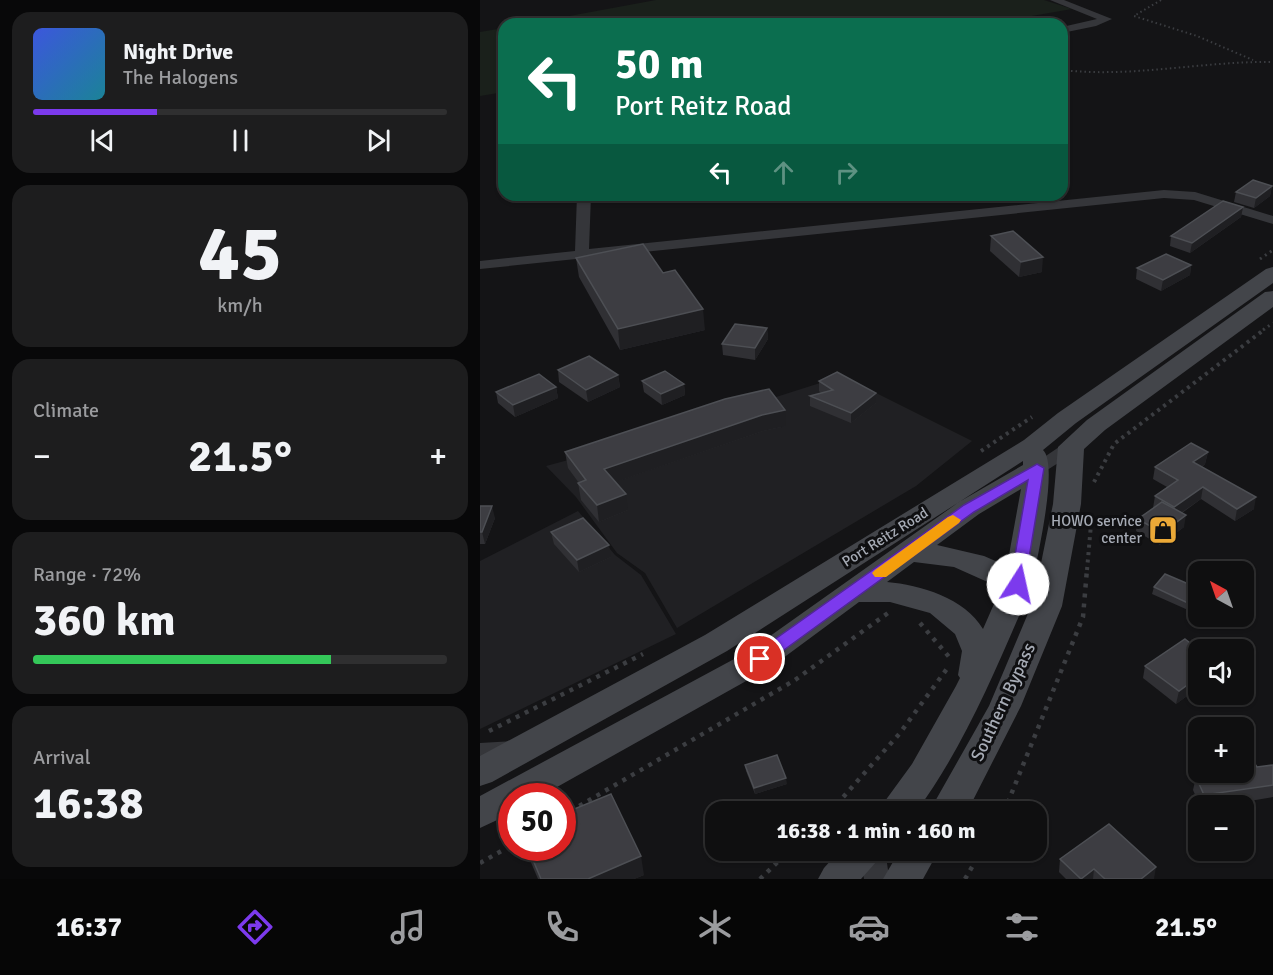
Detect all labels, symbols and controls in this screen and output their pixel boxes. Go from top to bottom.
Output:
text: Night Drive [123,38,233,65]
text: 50 m [615,39,704,90]
icon: left [516,42,594,120]
text: The Halogens [123,65,238,90]
text: Port Reitz Road [615,90,792,123]
icon: previous [86,124,119,157]
icon: pause [224,124,257,157]
icon: next [362,124,395,157]
icon: left [704,156,737,189]
icon: ahead [767,156,800,189]
icon: right [830,156,863,189]
text: 45 [198,206,282,302]
text: km/h [217,293,263,318]
text: Climate [33,398,99,423]
text: 21.5° [188,429,292,484]
text: − [33,436,51,477]
text: + [429,436,447,477]
street label: Port Reitz Road [839,503,931,571]
place label: HOWO service center [1051,512,1142,547]
shop icon: HOWO service center [1147,514,1179,546]
position arrow [986,552,1050,616]
north arrow [1188,561,1254,627]
map controls [1188,561,1254,861]
text: Range · 72% [33,562,141,587]
text: 360 km [33,593,176,648]
pin [734,633,785,684]
street label: Southern Bypass [966,639,1040,765]
button: sound [1188,639,1254,705]
icon: arrive [743,642,776,675]
button: + [1188,717,1254,783]
text: Arrival [33,745,91,770]
text: 16:38 [33,776,143,831]
speed limit sign: 50 [498,783,576,861]
button: − [1188,795,1254,861]
text: 16:38 · 1 min · 160 m [776,817,976,844]
icon: directions [234,906,276,948]
icon: music [387,906,429,948]
icon: phone [541,906,583,948]
icon: climate [694,906,736,948]
icon: car [848,906,890,948]
icon: filters [1001,906,1043,948]
text: 16:37 [56,911,122,944]
text: 21.5° [1155,911,1217,944]

